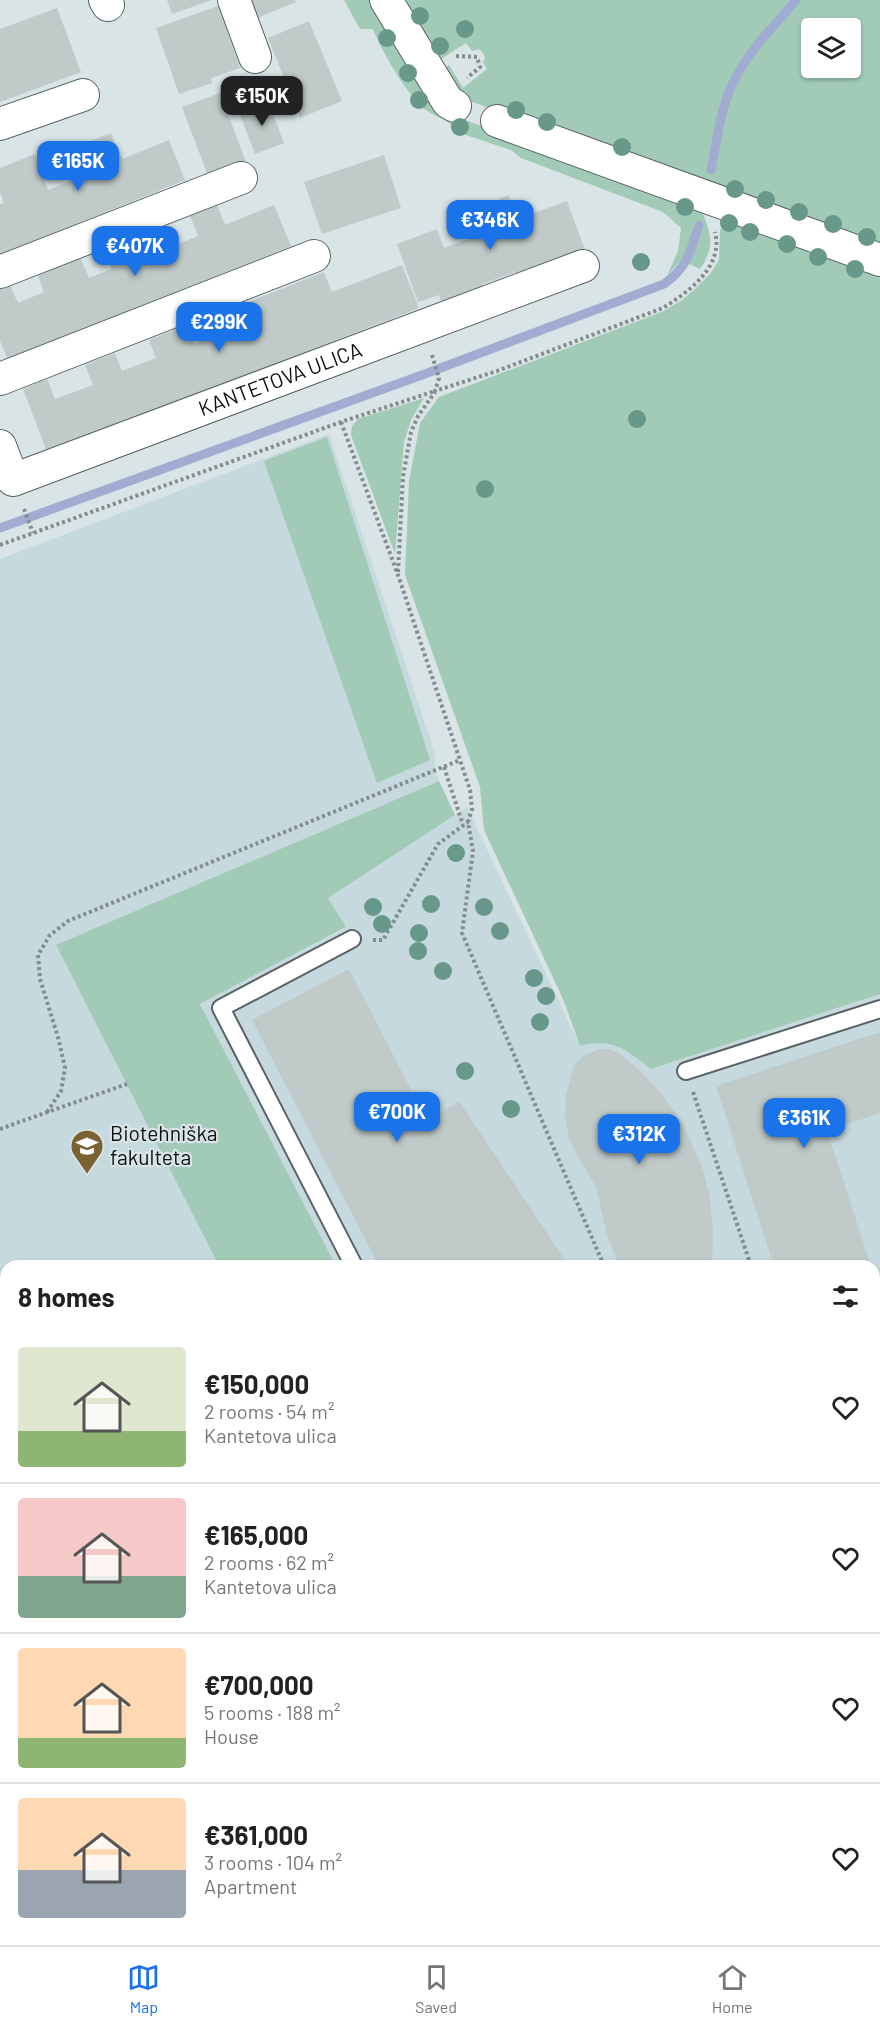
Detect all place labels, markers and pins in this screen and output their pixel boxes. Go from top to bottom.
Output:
pin: €150K [220,76,304,127]
pin: €165K [36,141,120,192]
pin: €346K [448,200,532,251]
pin: €407K [93,226,177,277]
pin: €299K [177,302,261,353]
pin: €700K [355,1092,439,1143]
pin: €361K [762,1098,846,1149]
pin: €312K [597,1114,681,1165]
place label: Biotehniška fakulteta [110,1120,218,1169]
school or university icon: Biotehniška fakulteta [69,1128,105,1175]

